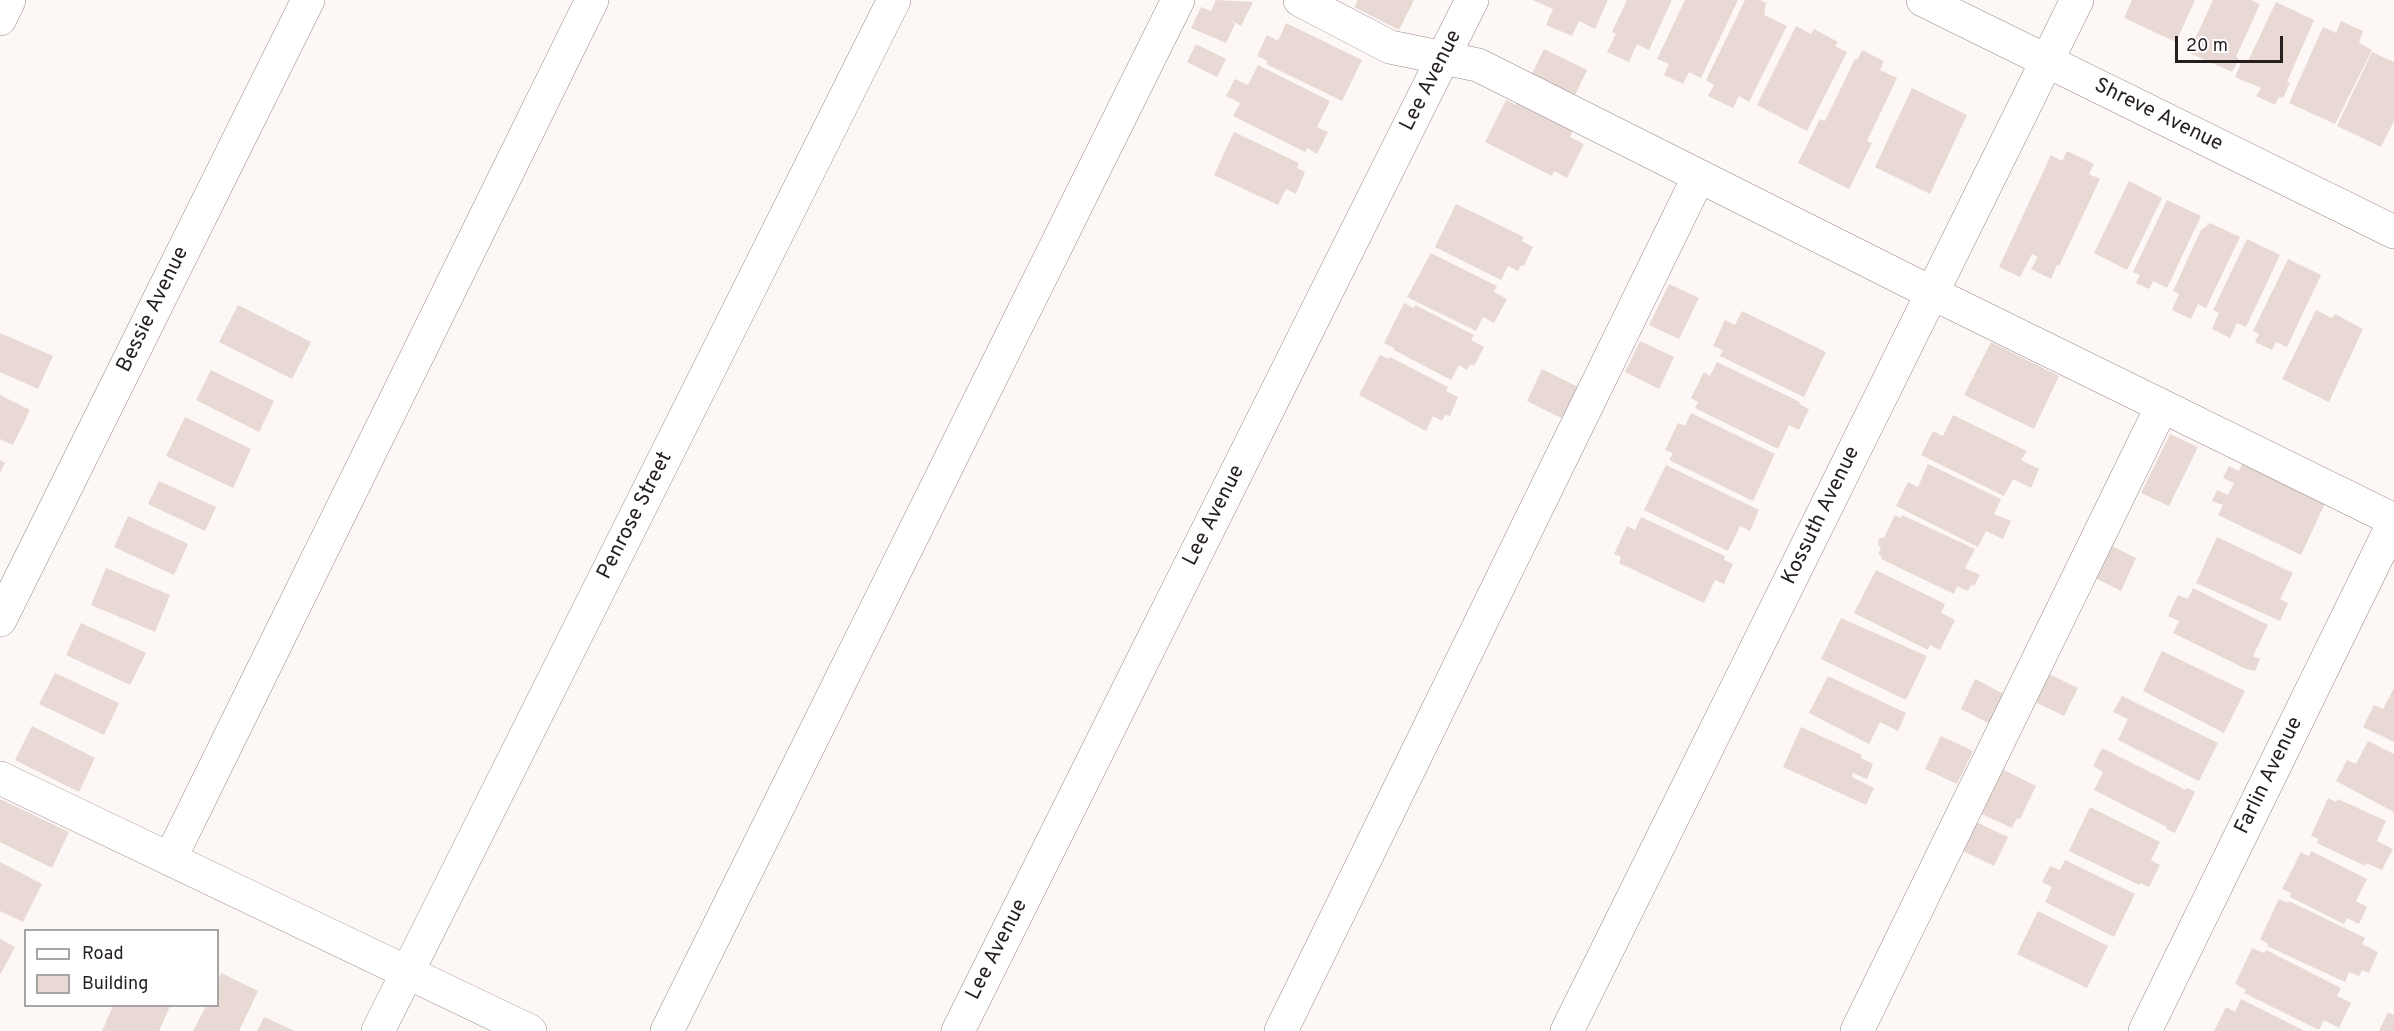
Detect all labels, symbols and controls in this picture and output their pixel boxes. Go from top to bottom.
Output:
scale bar [2178,24,2286,62]
street label: Lee Avenue [1396,26,1468,136]
text: 20 m [2186,35,2228,58]
street label: Shreve Avenue [2089,74,2227,158]
street label: Bessie Avenue [113,243,195,377]
street label: Kossuth Avenue [1778,443,1866,589]
street label: Penrose Street [593,448,679,584]
street label: Lee Avenue [1179,461,1251,571]
street label: Farlin Avenue [2231,713,2309,839]
street label: Lee Avenue [962,895,1034,1005]
legend [24,929,219,1007]
text: Road [82,943,124,966]
text: Building [82,973,148,996]

